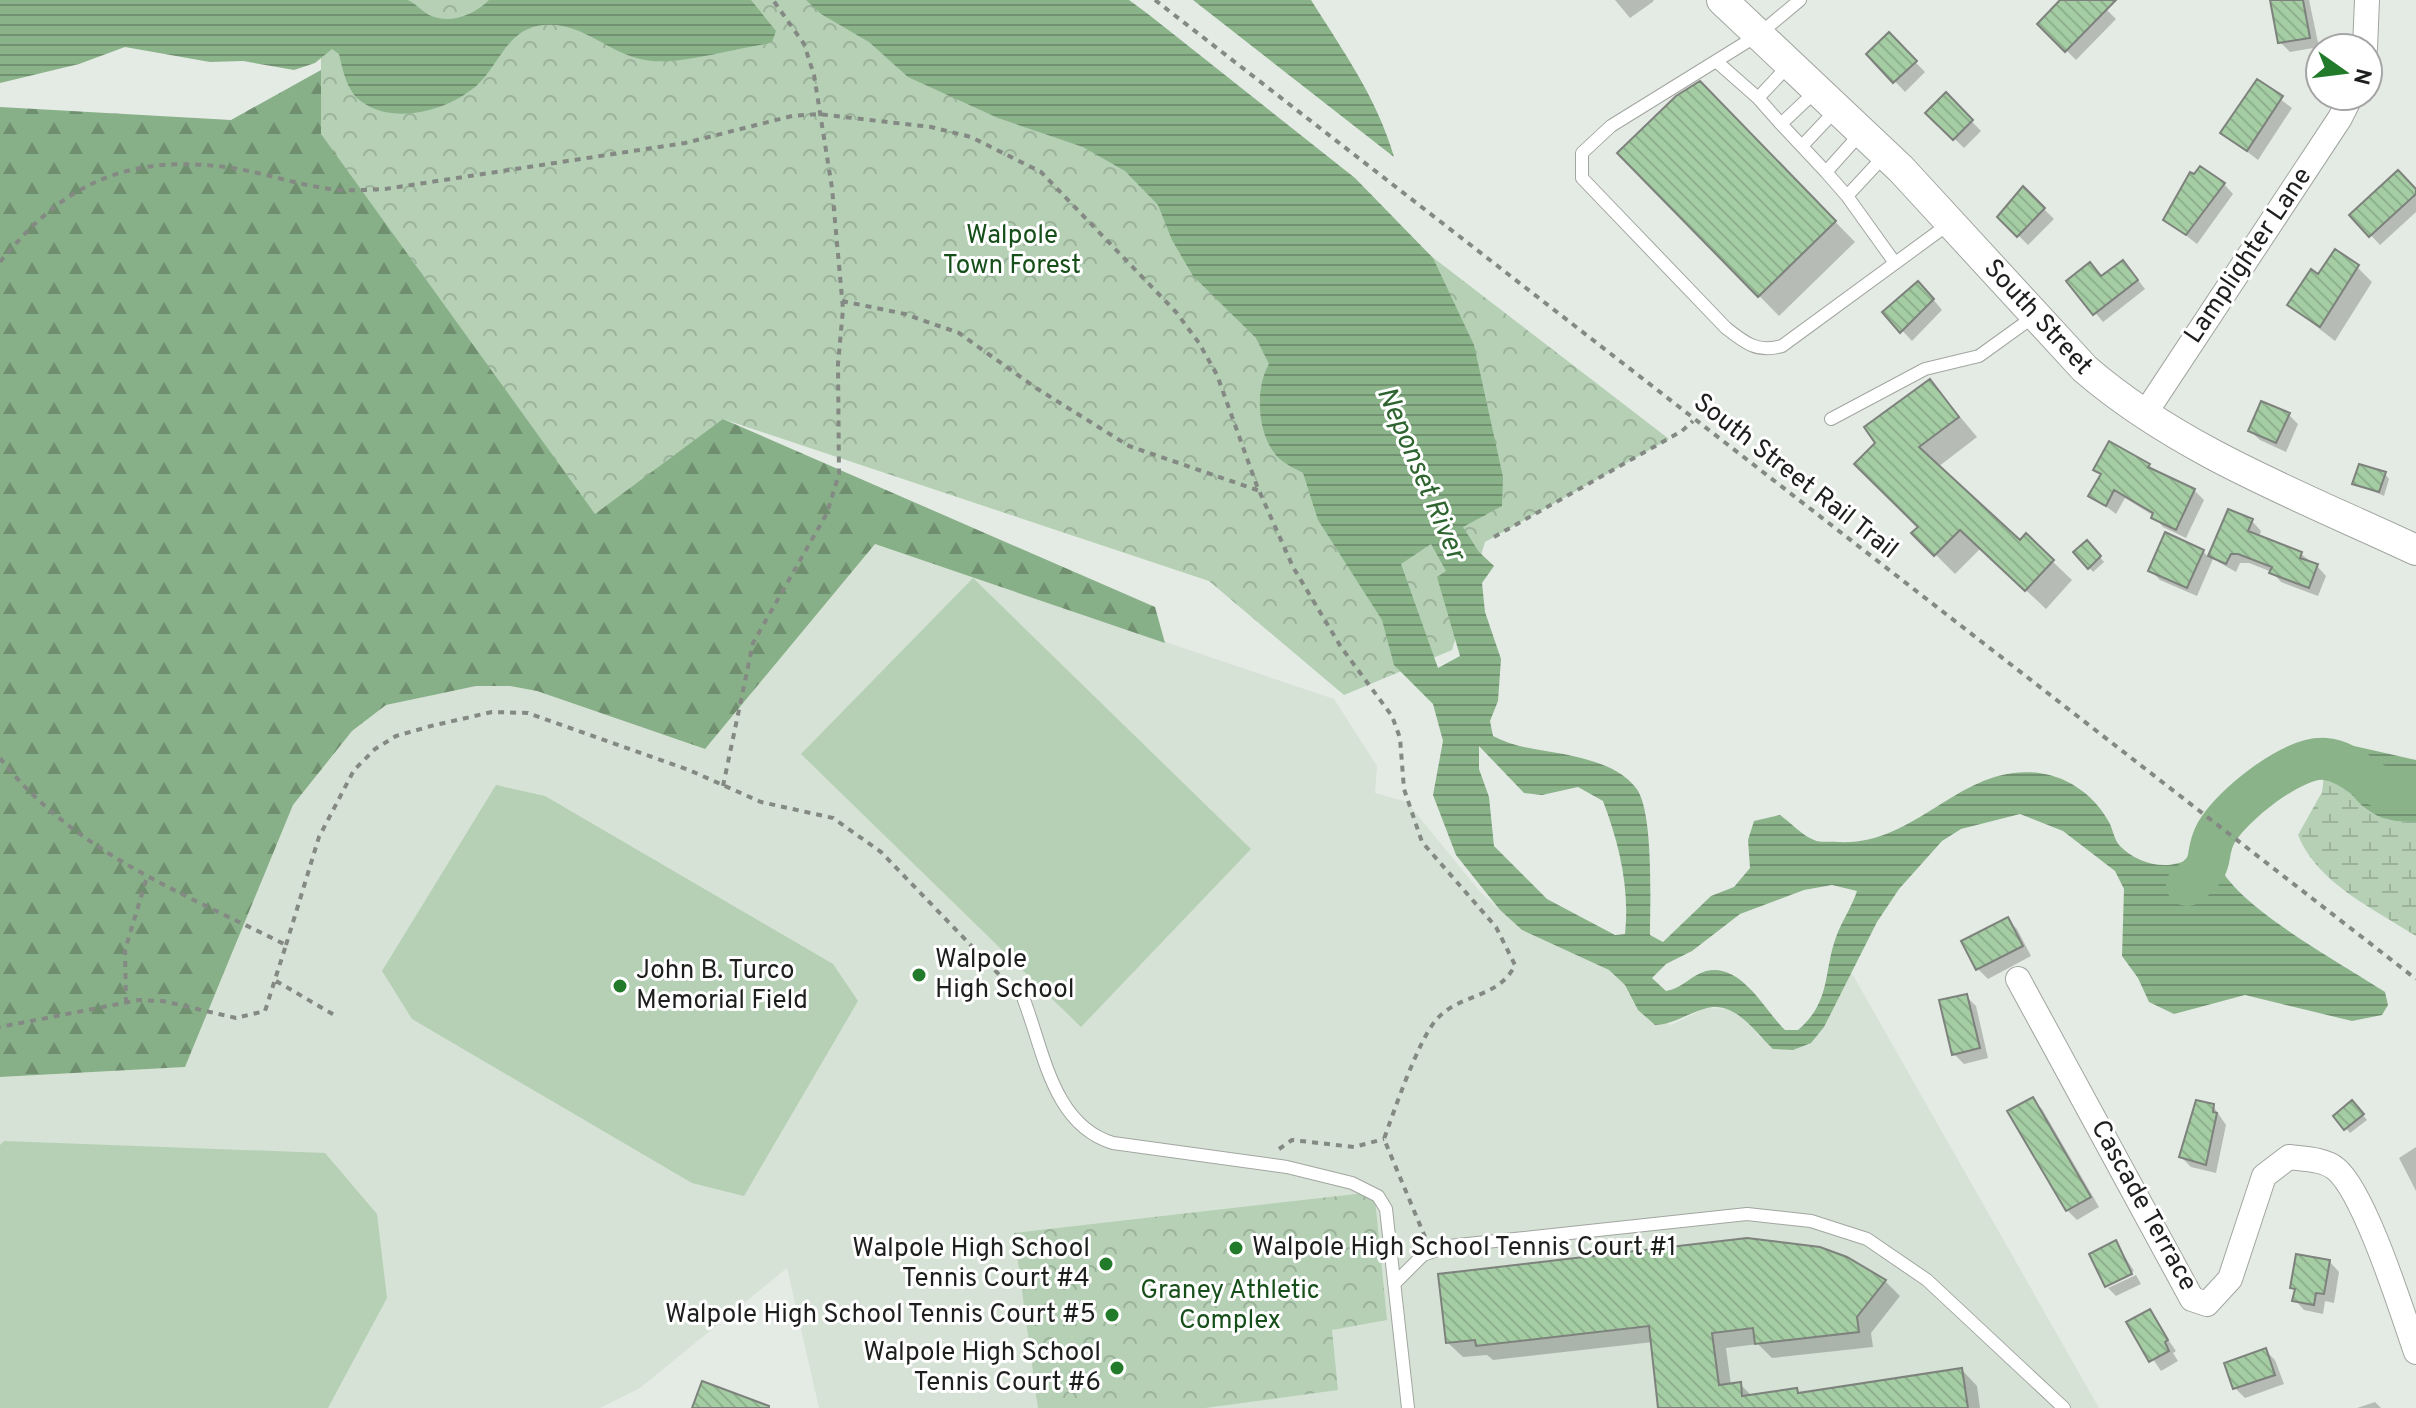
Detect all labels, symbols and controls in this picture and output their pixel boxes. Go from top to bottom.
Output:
north arrow [2304,32,2384,112]
text: N [2346,65,2376,87]
street label: Lamplighter Lane [2178,162,2320,350]
park label: Walpole Town Forest [943,220,1081,283]
street label: South Street [1976,253,2099,382]
water label: Neponset River [1367,382,1474,568]
street label: South Street Rail Trail [1686,387,1904,567]
place label: Walpole High School [935,944,1075,1007]
place label: John B. Turco Memorial Field [636,955,808,1018]
marker: Walpole High School [910,966,928,984]
marker: John B. Turco Memorial Field [611,977,629,995]
street label: Cascade Terrace [2082,1115,2204,1297]
place label: Walpole High School Tennis Court #1 [1252,1232,1677,1265]
place label: Walpole High School Tennis Court #4 [852,1233,1090,1296]
marker: Walpole High School Tennis Court #1 [1227,1239,1245,1257]
marker: Walpole High School Tennis Court #4 [1097,1255,1115,1273]
park label: Graney Athletic Complex [1140,1275,1320,1338]
place label: Walpole High School Tennis Court #5 [665,1299,1096,1332]
marker: Walpole High School Tennis Court #5 [1103,1306,1121,1324]
place label: Walpole High School Tennis Court #6 [863,1337,1101,1400]
marker: Walpole High School Tennis Court #6 [1108,1359,1126,1377]

